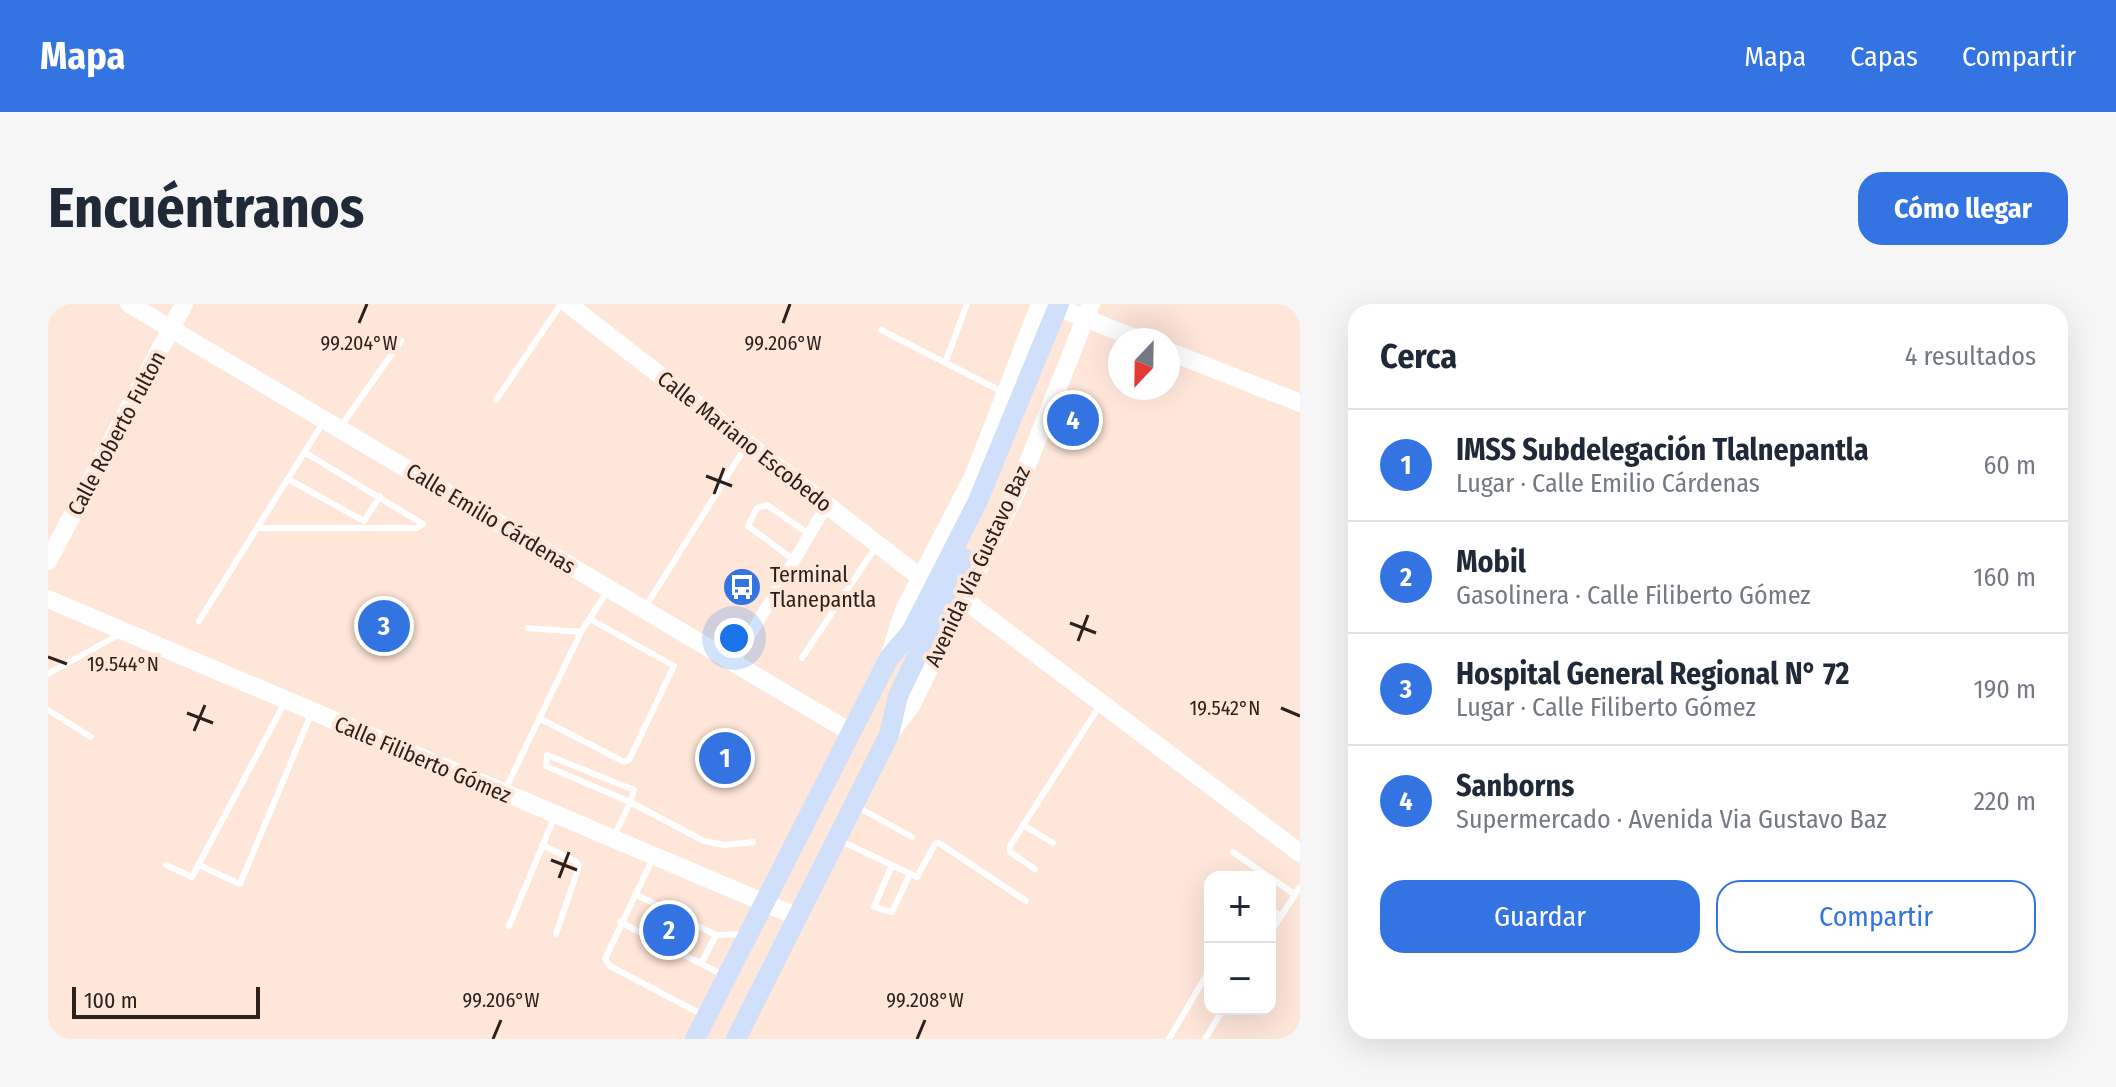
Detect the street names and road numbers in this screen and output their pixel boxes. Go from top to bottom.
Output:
street label: Calle Roberto Fulton [62,346,171,520]
street label: Calle Mariano Escobedo [652,365,837,518]
street label: Calle Emilio Cárdenas [401,457,580,580]
street label: Avenida Via Gustavo Baz [919,461,1036,671]
street label: Calle Filiberto Gómez [330,710,515,809]

